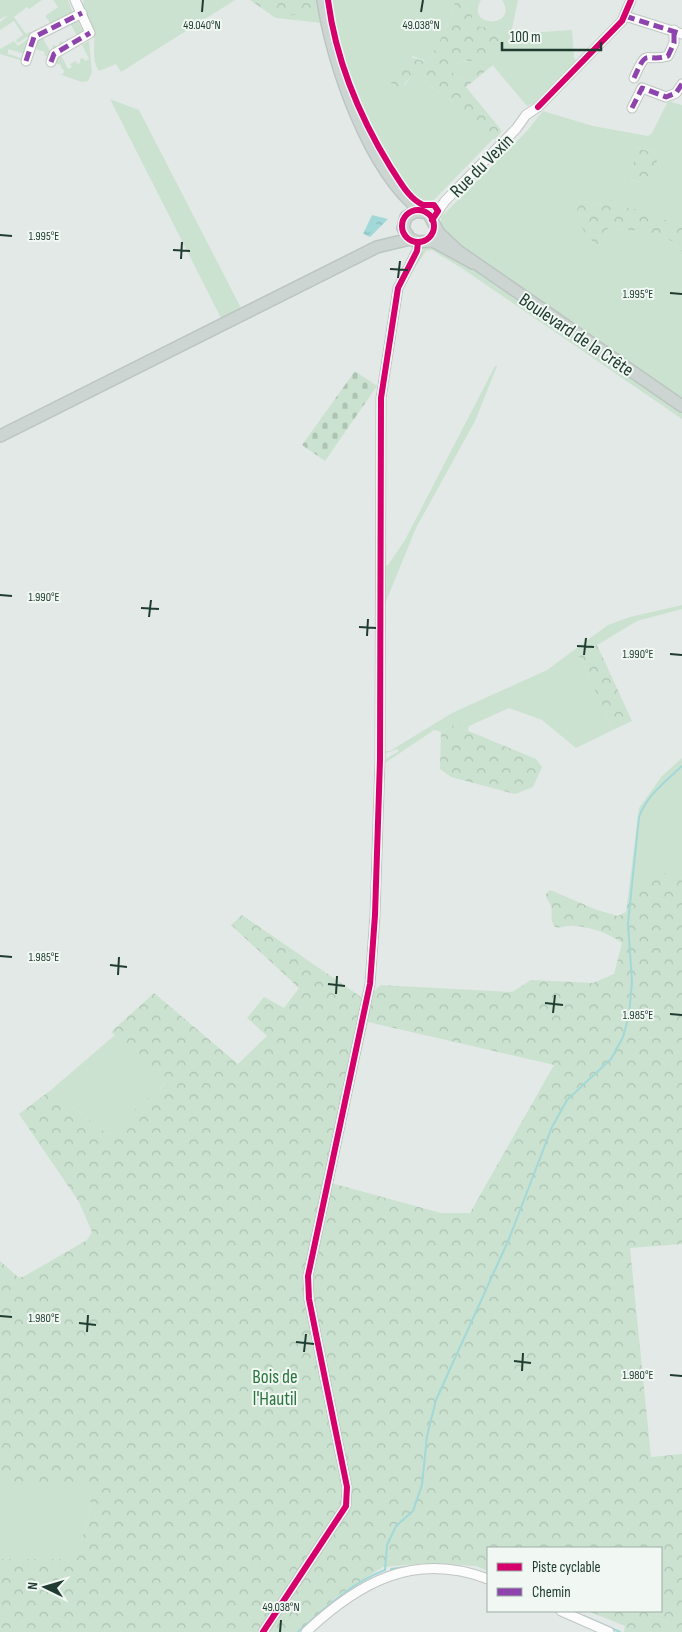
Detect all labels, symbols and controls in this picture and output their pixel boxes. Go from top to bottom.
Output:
text: 49.040°N [183,18,221,33]
text: 49.038°N [402,18,440,33]
scale bar [502,20,601,52]
text: 100 m [510,28,541,47]
street label: Rue du Vexin [445,129,519,203]
text: 1.995°E [29,229,59,244]
text: 1.995°E [623,287,653,302]
street label: Boulevard de la Crête [514,288,638,382]
text: 1.990°E [28,590,60,605]
text: 1.990°E [622,647,654,662]
text: 1.985°E [29,950,59,965]
text: 1.985°E [623,1008,653,1023]
text: 1.980°E [29,1311,60,1326]
park label: Bois de l'Hautil [252,1366,298,1411]
text: 1.980°E [623,1368,654,1383]
legend [487,1547,662,1612]
text: Piste cyclable [532,1558,601,1577]
north arrow [20,1562,70,1612]
text: N [24,1581,41,1590]
text: Chemin [532,1583,571,1602]
text: 49.038°N [262,1600,300,1615]

